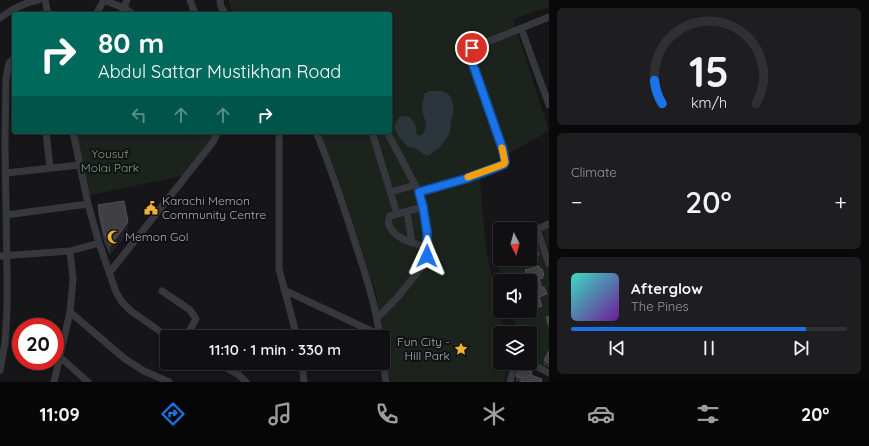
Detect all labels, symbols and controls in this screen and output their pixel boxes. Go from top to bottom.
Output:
text: 80 m [98,25,164,60]
icon: right [32,28,84,80]
pin [455,31,489,65]
icon: arrive [461,37,483,59]
text: 15 [689,45,729,97]
text: Abdul Sattar Mustikhan Road [98,60,341,83]
text: km/h [691,94,727,112]
icon: left [128,104,150,126]
icon: ahead [170,104,192,126]
icon: ahead [212,104,234,126]
icon: right [254,104,276,126]
park label: Yousuf Molai Park [81,146,139,175]
text: Climate [571,164,617,180]
text: 20° [685,183,732,221]
text: − [571,188,582,216]
text: + [835,188,847,216]
place label: Karachi Memon Community Centre [162,193,266,222]
public building icon: Karachi Memon Community Centre [143,200,159,216]
north arrow [493,222,537,266]
map controls [493,222,537,370]
mosque icon: Memon Gol [106,229,122,245]
place label: Memon Gol [125,229,188,244]
position arrow [406,235,448,277]
button: sound [493,274,537,318]
text: Afterglow [631,279,703,298]
text: The Pines [631,298,689,314]
speed limit sign: 20 [12,318,64,370]
button: layers [493,326,537,370]
place label: Fun City - Hill Park [397,334,450,363]
icon: previous [606,337,628,359]
icon: pause [698,337,720,359]
icon: next [790,337,812,359]
text: 11:10 · 1 min · 330 m [209,340,341,359]
place icon: Fun City - Hill Park [453,341,469,357]
icon: directions [159,400,187,428]
icon: music [266,400,294,428]
icon: phone [373,400,401,428]
icon: climate [480,400,508,428]
icon: car [587,400,615,428]
icon: filters [694,400,722,428]
text: 11:09 [40,403,80,426]
text: 20° [801,403,829,426]

